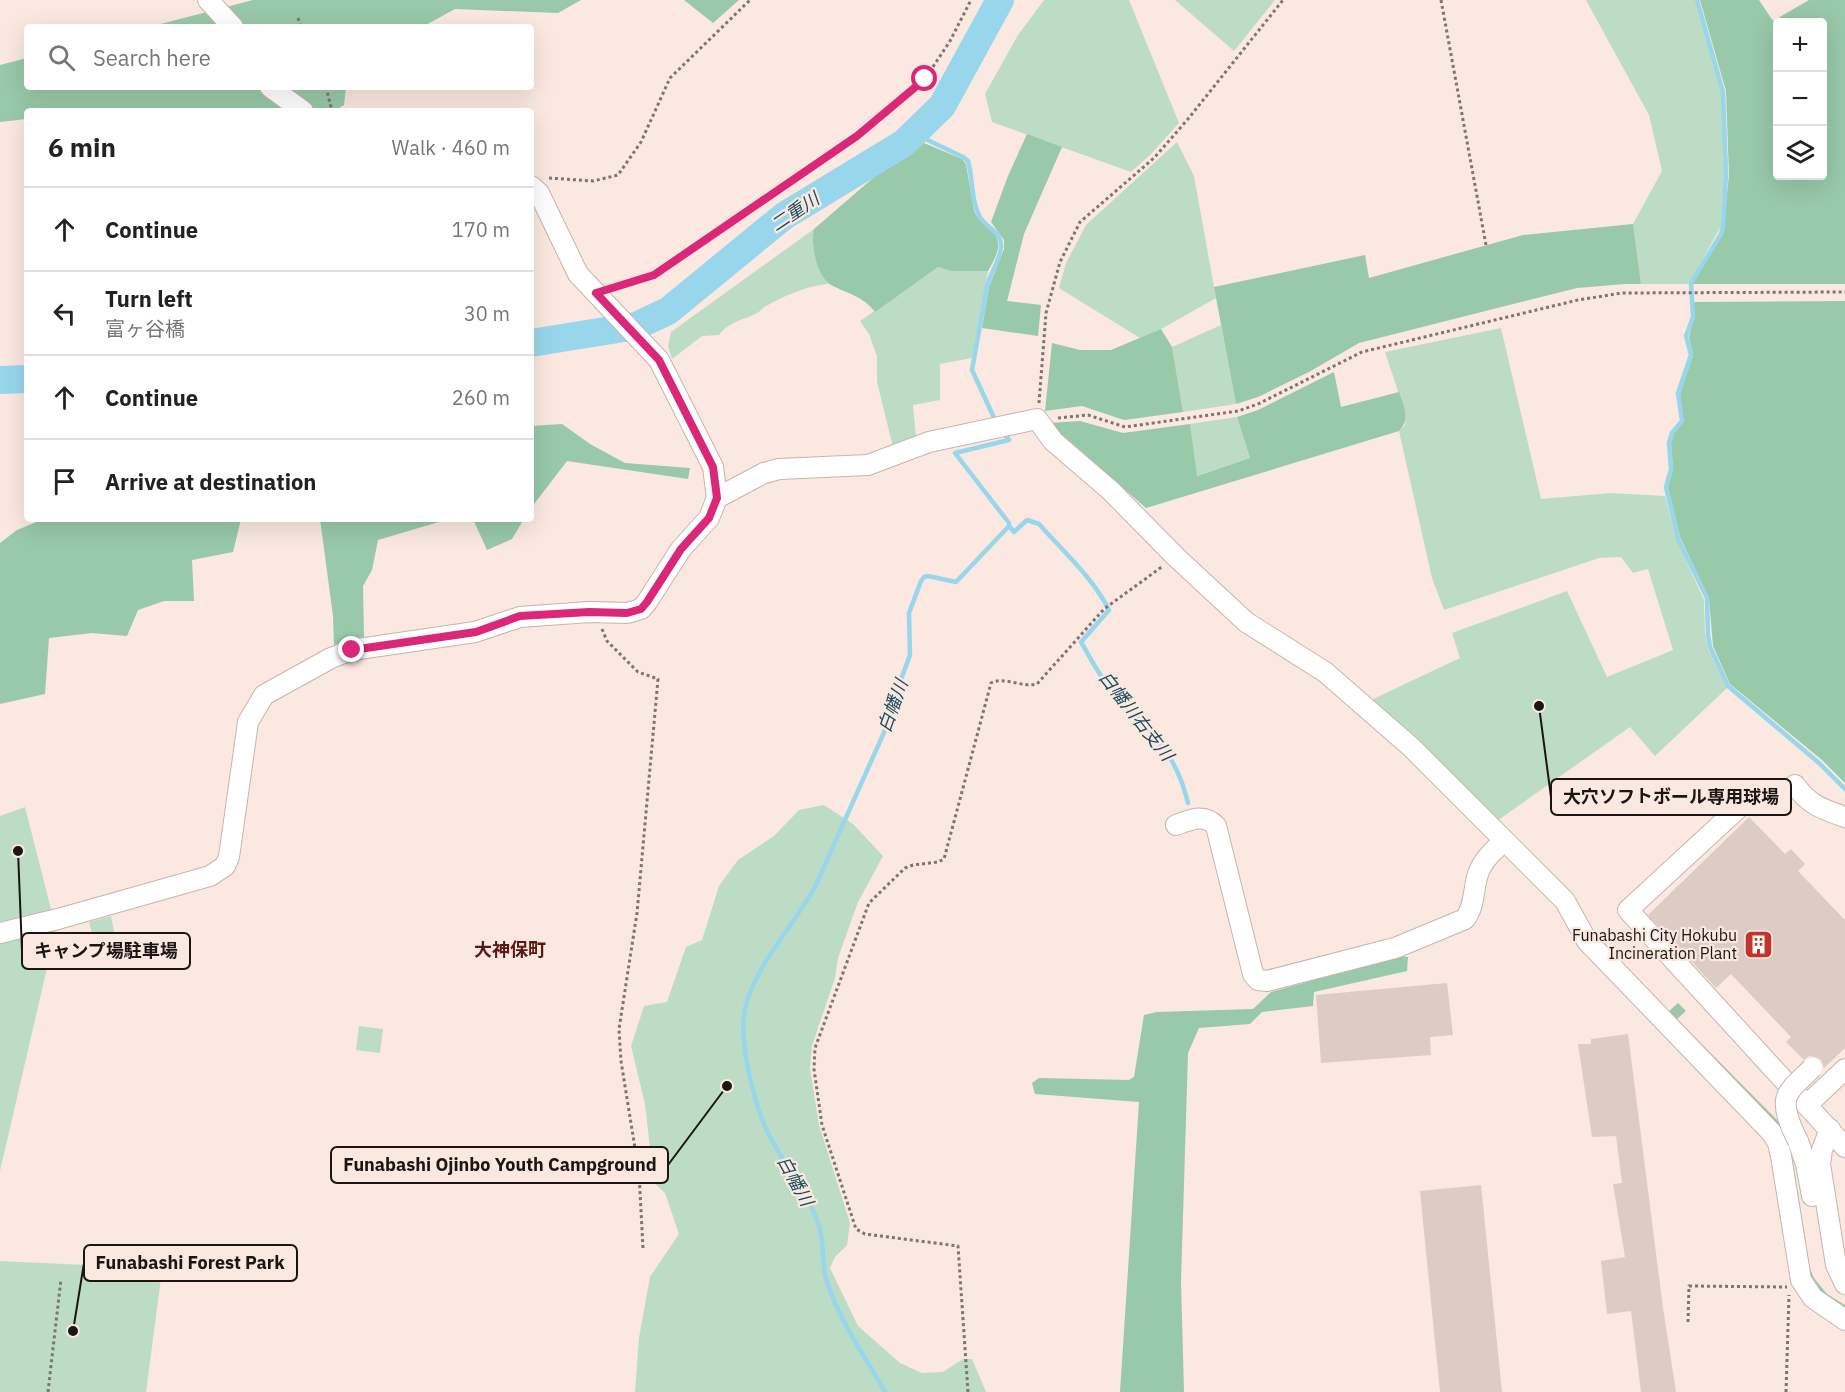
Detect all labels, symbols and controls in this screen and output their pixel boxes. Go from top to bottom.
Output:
map controls [1773,18,1827,180]
button: + [1773,18,1827,72]
search box [24,24,534,90]
icon: search [45,41,78,74]
text: Search here [93,43,211,72]
route start [911,65,937,91]
button: − [1773,72,1827,126]
button: layers [1773,126,1827,180]
text: 6 min [48,130,116,164]
text: Walk · 460 m [392,134,510,161]
water label: 二重川 [766,186,825,236]
icon: ahead [48,213,81,246]
text: Continue [105,215,198,244]
text: 170 m [452,216,510,243]
text: Turn left [105,284,193,313]
icon: left [48,297,81,330]
text: 30 m [464,300,510,327]
text: 富ヶ谷橋 [105,315,185,342]
icon: ahead [48,381,81,414]
text: Continue [105,383,198,412]
text: 260 m [452,384,510,411]
icon: arrive [48,465,81,498]
text: Arrive at destination [105,467,316,496]
route end [338,636,364,662]
water label: 白幡川右支川 [1094,666,1180,767]
water label: 白幡川 [872,675,913,735]
callout: 大穴ソフトボール専用球場 [1551,779,1791,815]
text: 大穴ソフトボール専用球場 [1563,785,1779,808]
place label: Funabashi City Hokubu Incineration Plant [1572,925,1737,963]
building icon: Funabashi City Hokubu Incineration Plant [1742,928,1774,960]
callout: キャンプ場駐車場 [22,933,190,969]
district label: 大神保町 [474,938,546,961]
text: キャンプ場駐車場 [34,939,178,962]
callout: Funabashi Ojinbo Youth Campground [331,1147,668,1183]
water label: 白幡川 [772,1152,820,1212]
text: Funabashi Ojinbo Youth Campground [343,1153,657,1176]
callout: Funabashi Forest Park [84,1245,297,1281]
text: Funabashi Forest Park [95,1251,285,1274]

